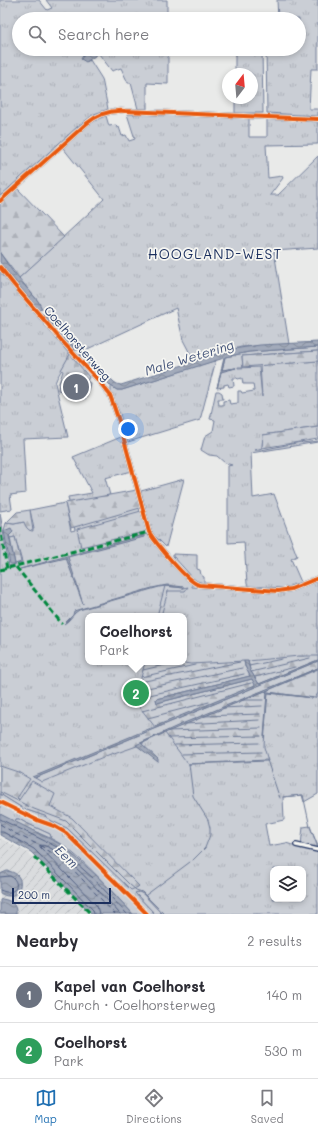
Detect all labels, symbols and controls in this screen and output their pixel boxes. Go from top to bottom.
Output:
search box [12,12,306,56]
icon: search [26,23,48,45]
text: Search here [58,24,149,44]
north arrow [222,68,258,104]
district label: HOOGLAND-WEST [148,244,282,263]
street label: Coelhorsterweg [41,302,115,384]
water label: Male Wetering [142,335,236,379]
pin: 1 [63,372,89,402]
your location [118,419,138,439]
popup [85,613,187,665]
text: Coelhorst [99,621,173,641]
text: Park [99,641,129,658]
pin: 2 [123,678,149,708]
water label: Eem [52,841,82,871]
map controls [270,866,306,902]
button: layers [270,866,306,902]
scale bar [12,886,111,905]
text: 200 m [18,887,50,902]
text: Nearby [16,929,78,951]
text: 2 results [247,932,302,949]
text: Kapel van Coelhorst [54,976,205,996]
text: 1 [26,986,32,1003]
text: 140 m [266,986,302,1003]
text: Church · Coelhorsterweg [54,996,215,1013]
text: Coelhorst [54,1032,127,1052]
text: 2 [25,1042,33,1059]
text: 530 m [264,1042,302,1059]
text: Park [54,1052,83,1069]
tab: Map [35,1087,57,1126]
tab: Directions [126,1087,182,1126]
tab: Saved [251,1087,283,1126]

